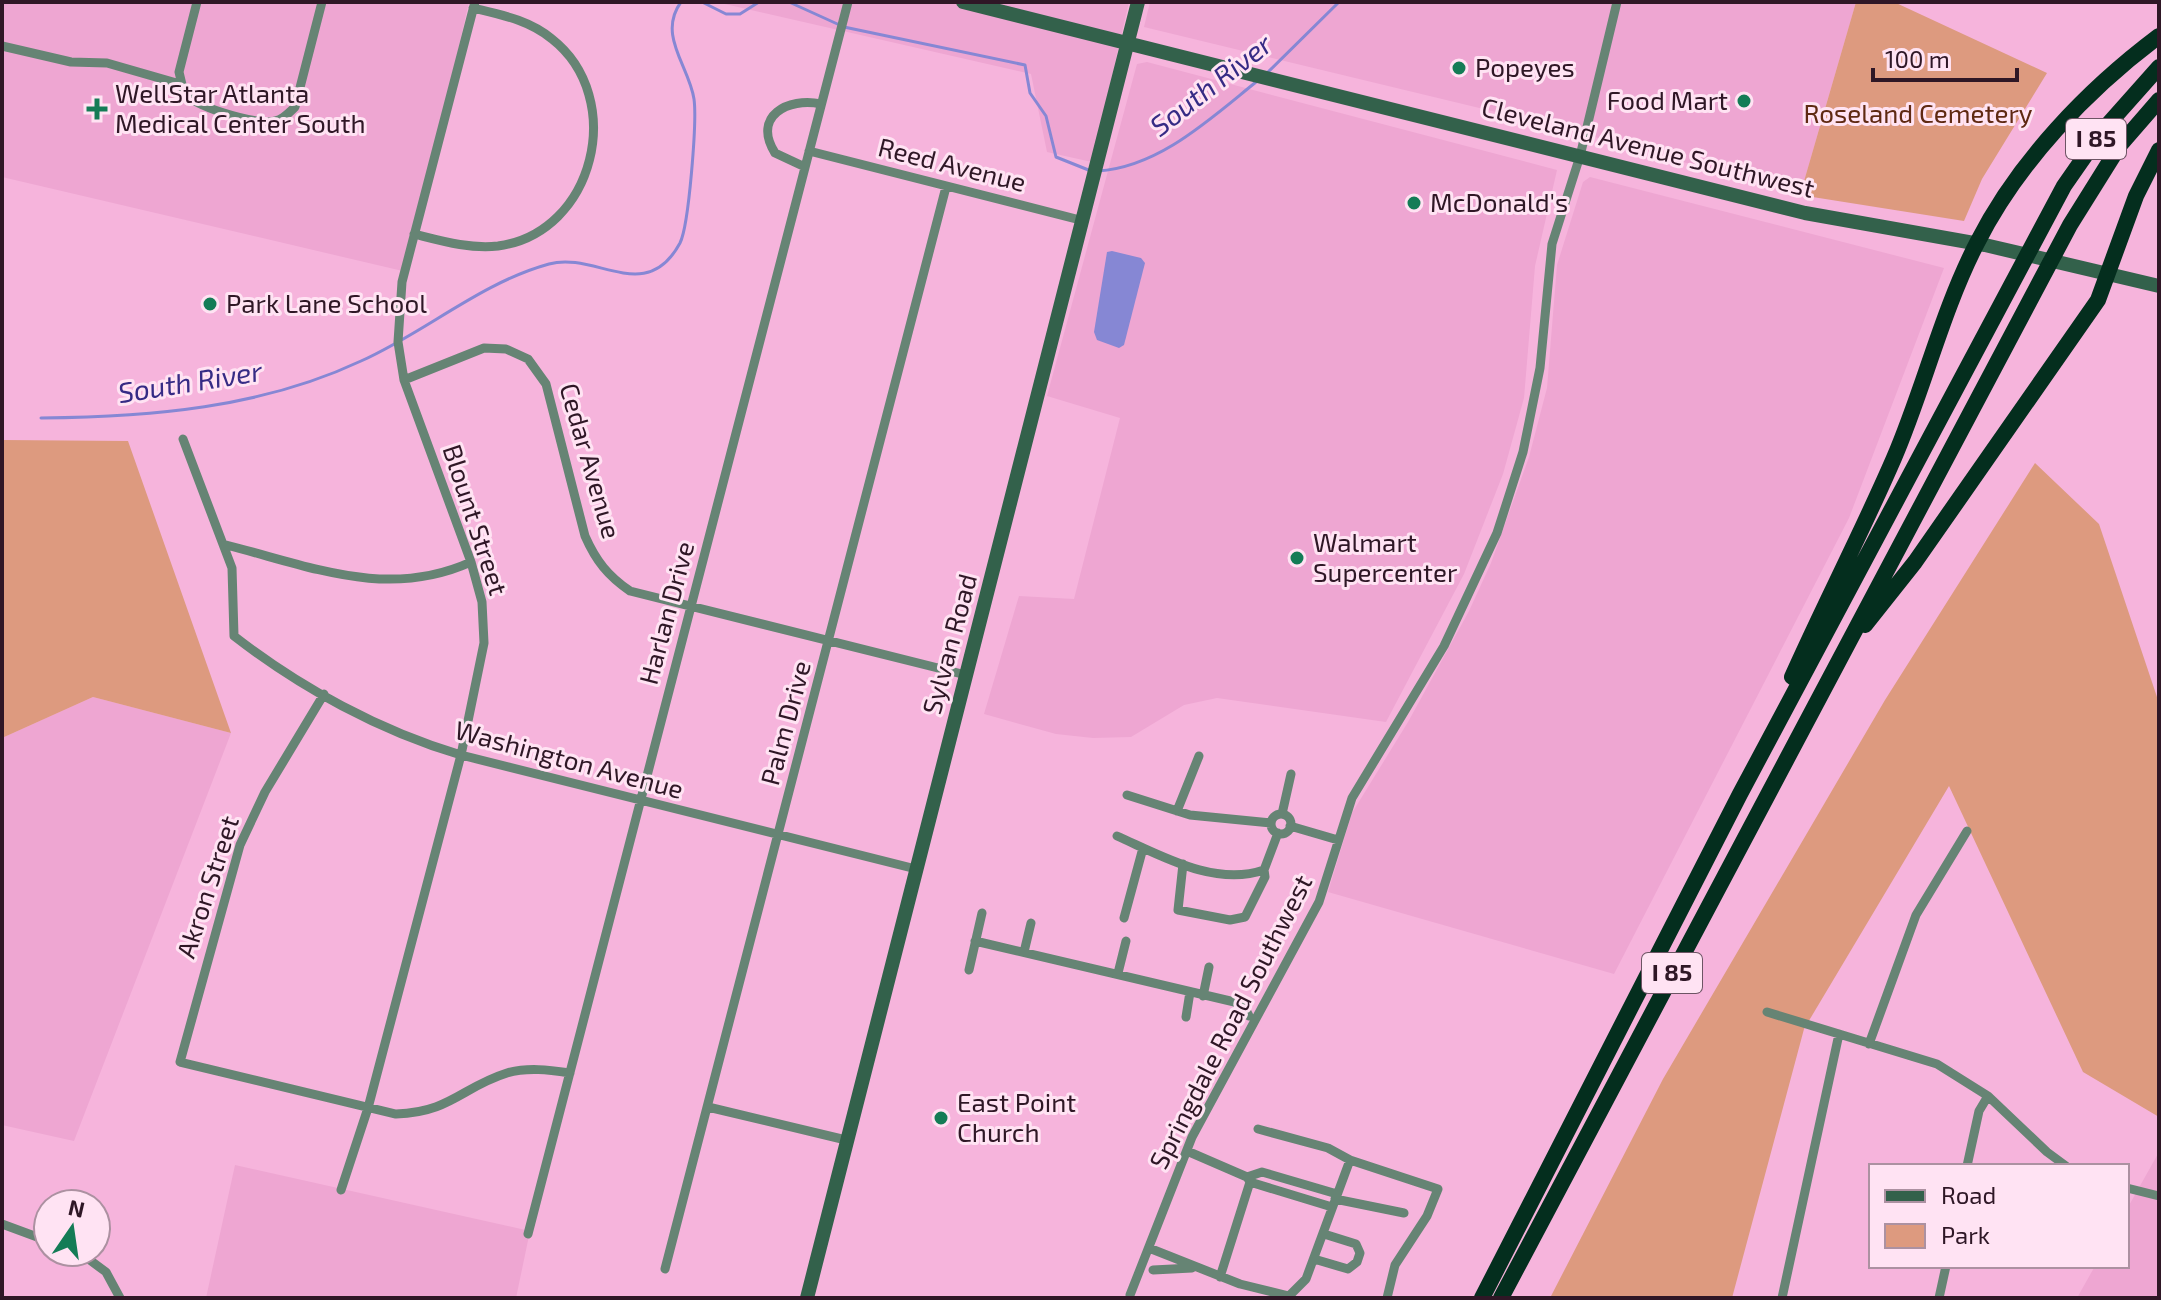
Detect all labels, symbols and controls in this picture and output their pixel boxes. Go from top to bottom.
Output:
water label: South River [1143,25,1279,142]
scale bar [1873,32,2017,82]
text: 100 m [1885,44,1950,73]
place label: Popeyes [1475,51,1575,82]
marker: Popeyes [1450,59,1468,77]
place label: WellStar Atlanta Medical Center South [115,77,366,138]
place label: Food Mart [1607,84,1728,115]
street label: Cleveland Avenue Southwest [1479,90,1818,203]
marker: Food Mart [1735,92,1753,110]
park label: Roseland Cemetery [1803,97,2033,128]
marker: WellStar Atlanta Medical Center South [86,98,108,120]
road number: I 85 [2066,119,2126,159]
street label: Reed Avenue [875,130,1029,197]
place label: McDonald's [1430,186,1568,217]
marker: McDonald's [1405,194,1423,212]
place label: Park Lane School [226,287,427,318]
marker: Park Lane School [201,295,219,313]
water label: South River [115,353,265,409]
street label: Cedar Avenue [554,379,628,542]
street label: Blount Street [438,440,515,599]
place label: Walmart Supercenter [1313,526,1457,587]
street label: Harlan Drive [632,538,700,687]
marker: Walmart Supercenter [1288,549,1306,567]
street label: Sylvan Road [915,570,982,717]
street label: Palm Drive [753,657,816,788]
street label: Washington Avenue [452,713,687,804]
street label: Akron Street [169,812,244,961]
street label: Springdale Road Southwest [1142,869,1318,1174]
road number: I 85 [1642,953,1702,993]
place label: East Point Church [957,1086,1076,1147]
marker: East Point Church [932,1109,950,1127]
legend [1869,1164,2129,1268]
text: Road [1941,1180,1996,1209]
north arrow [32,1188,112,1268]
text: N [66,1193,87,1222]
text: Park [1941,1220,1990,1249]

